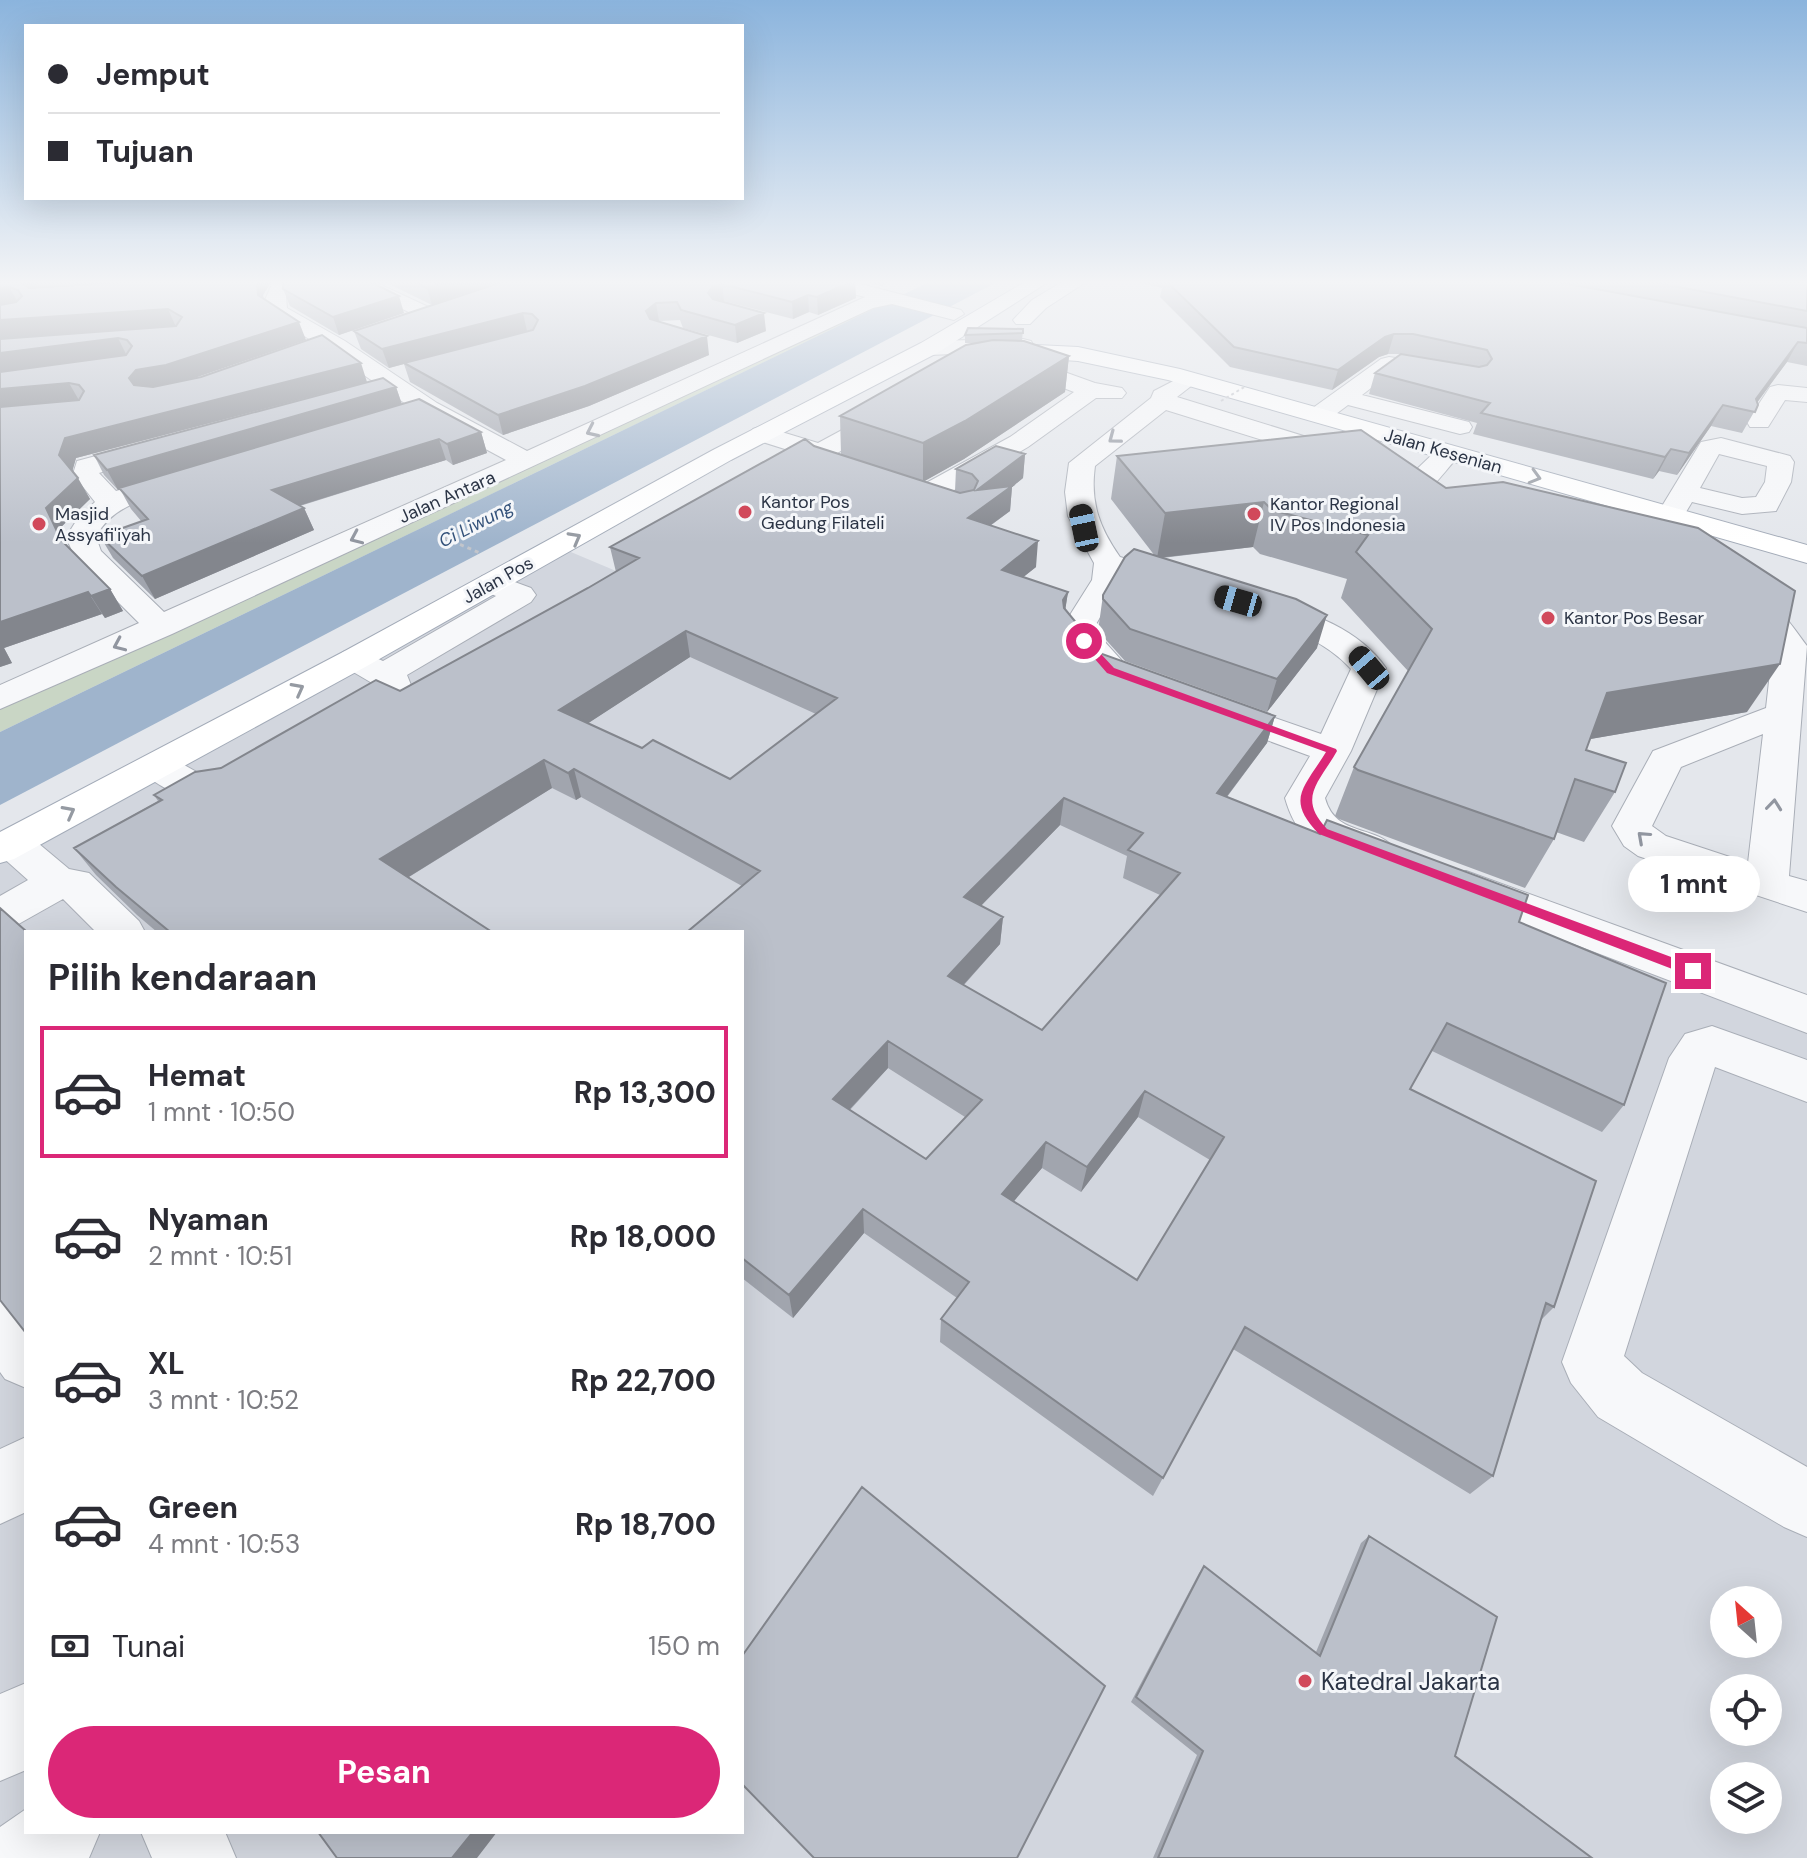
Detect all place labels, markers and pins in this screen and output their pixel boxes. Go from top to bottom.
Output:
place label: Kantor Pos Gedung Filateli [761,490,885,535]
place label: Kantor Regional IV Pos Indonesia [1270,492,1406,537]
place label: Masjid Assyafi'iyah [55,502,151,547]
marker: Kantor Pos Gedung Filateli [736,503,754,521]
marker: Kantor Regional IV Pos Indonesia [1245,505,1263,523]
marker: Masjid Assyafi'iyah [30,515,48,533]
place label: Kantor Pos Besar [1564,606,1704,630]
marker: Kantor Pos Besar [1539,609,1557,627]
place label: Katedral Jakarta [1321,1666,1500,1697]
marker: Katedral Jakarta [1296,1672,1314,1690]

